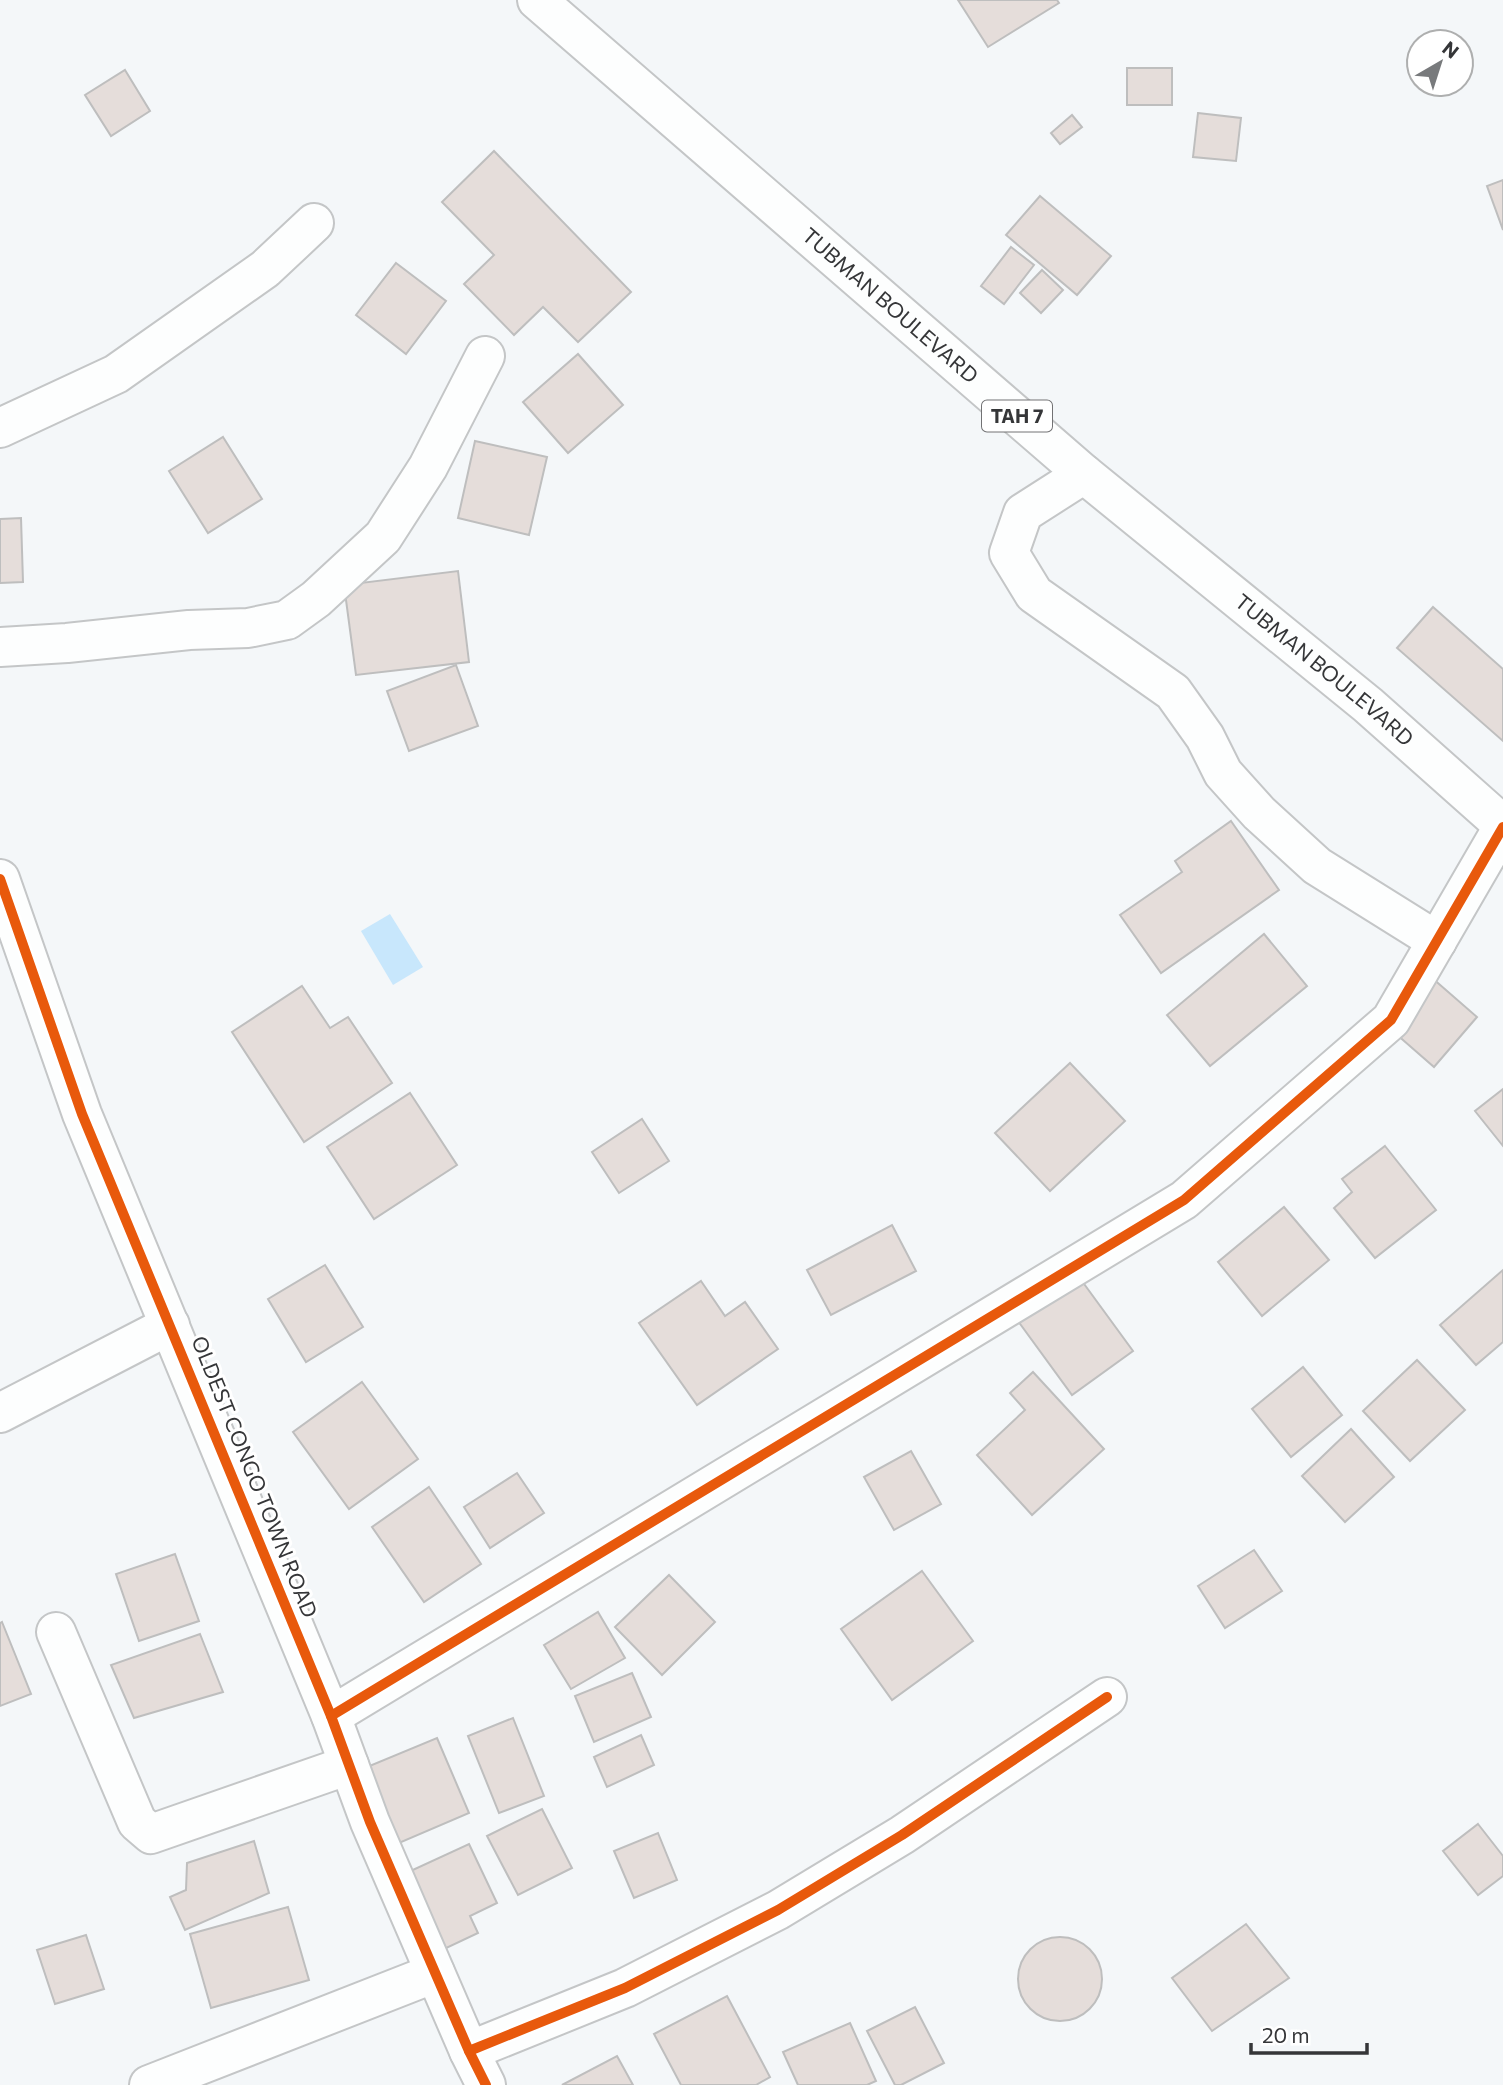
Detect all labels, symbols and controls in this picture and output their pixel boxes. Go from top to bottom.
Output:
north arrow [1405,28,1475,98]
text: N [1438,36,1464,63]
street label: TUBMAN BOULEVARD [798,222,984,388]
road number: TAH 7 [982,400,1052,432]
street label: TUBMAN BOULEVARD [1231,588,1419,751]
street label: OLDEST CONGO TOWN ROAD [187,1332,323,1621]
scale bar [1251,2011,1366,2056]
text: 20 m [1262,2022,1310,2047]

